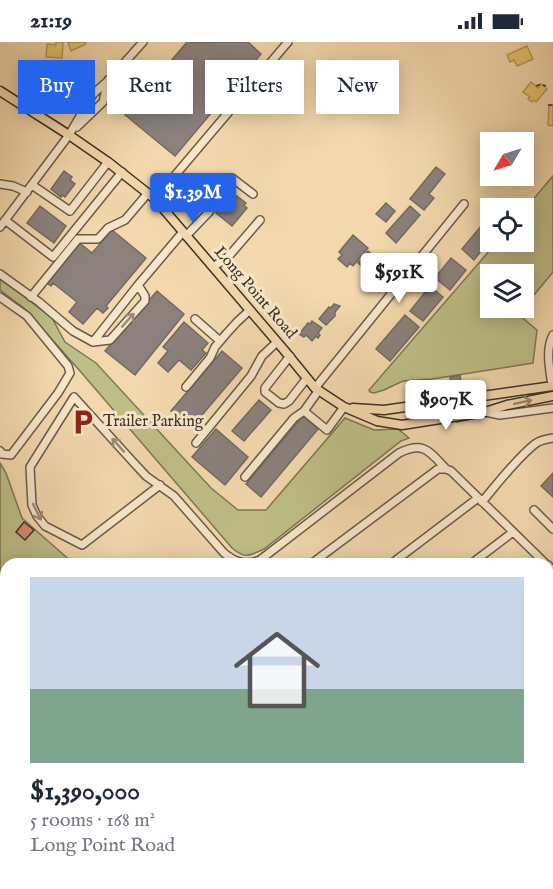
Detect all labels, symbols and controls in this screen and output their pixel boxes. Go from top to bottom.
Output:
text: 21:19 [30,7,72,35]
chip: Buy [18,60,95,114]
chip: Rent [107,60,193,114]
chip: Filters [205,60,304,114]
chip: New [316,60,399,114]
north arrow [480,132,534,186]
map controls [480,132,534,318]
pin: $1.39M [144,173,242,224]
text: $1.39M [164,180,222,205]
button: locate [480,198,534,252]
street label: Long Point Road [209,243,301,344]
pin: $591K [357,253,441,304]
text: $591K [375,260,423,285]
button: layers [480,264,534,318]
one-way arrow [121,313,135,328]
pin: $907K [404,380,488,431]
text: $907K [419,387,473,412]
one-way arrow [513,395,532,407]
parking icon: Trailer Parking [68,407,98,437]
place label: Trailer Parking [103,412,204,432]
one-way arrow [111,438,125,453]
one-way arrow [31,503,43,521]
icon: home [223,616,331,724]
text: $1,390,000 [30,775,140,808]
text: 5 rooms · 168 m² [30,808,155,833]
text: Long Point Road [30,833,175,858]

